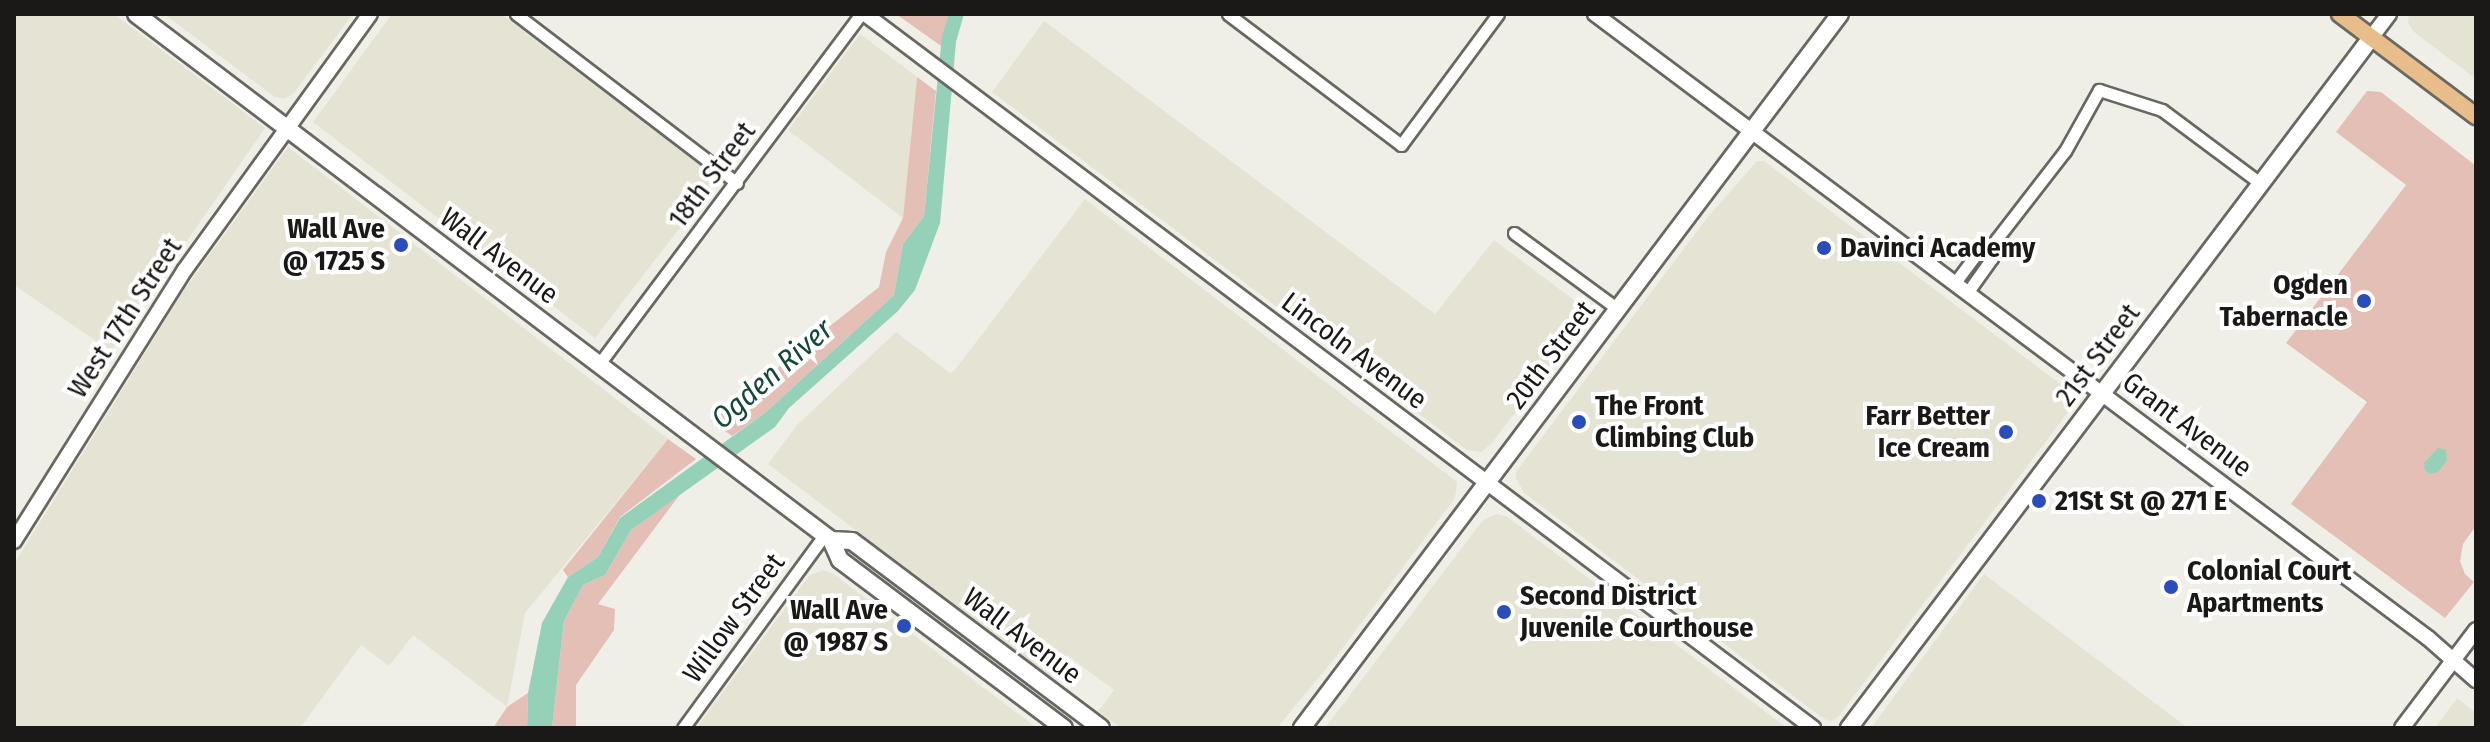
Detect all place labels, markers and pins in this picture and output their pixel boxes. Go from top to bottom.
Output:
place label: Wall Ave @ 1725 S [283,212,385,278]
place label: Davinci Academy [1840,231,2035,265]
marker: Wall Ave @ 1725 S [392,236,410,254]
marker: Davinci Academy [1815,239,1833,257]
place label: Ogden Tabernacle [2220,268,2348,334]
marker: Ogden Tabernacle [2355,292,2373,310]
place label: The Front Climbing Club [1595,389,1754,455]
place label: Farr Better Ice Cream [1866,399,1990,465]
marker: The Front Climbing Club [1570,413,1588,431]
marker: Farr Better Ice Cream [1997,423,2015,441]
place label: 21St St @ 271 E [2055,484,2227,518]
marker: 21St St @ 271 E [2030,492,2048,510]
place label: Colonial Court Apartments [2187,554,2351,620]
marker: Colonial Court Apartments [2162,578,2180,596]
place label: Second District Juvenile Courthouse [1520,579,1754,645]
place label: Wall Ave @ 1987 S [783,593,888,659]
marker: Second District Juvenile Courthouse [1495,603,1513,621]
marker: Wall Ave @ 1987 S [895,617,913,635]

